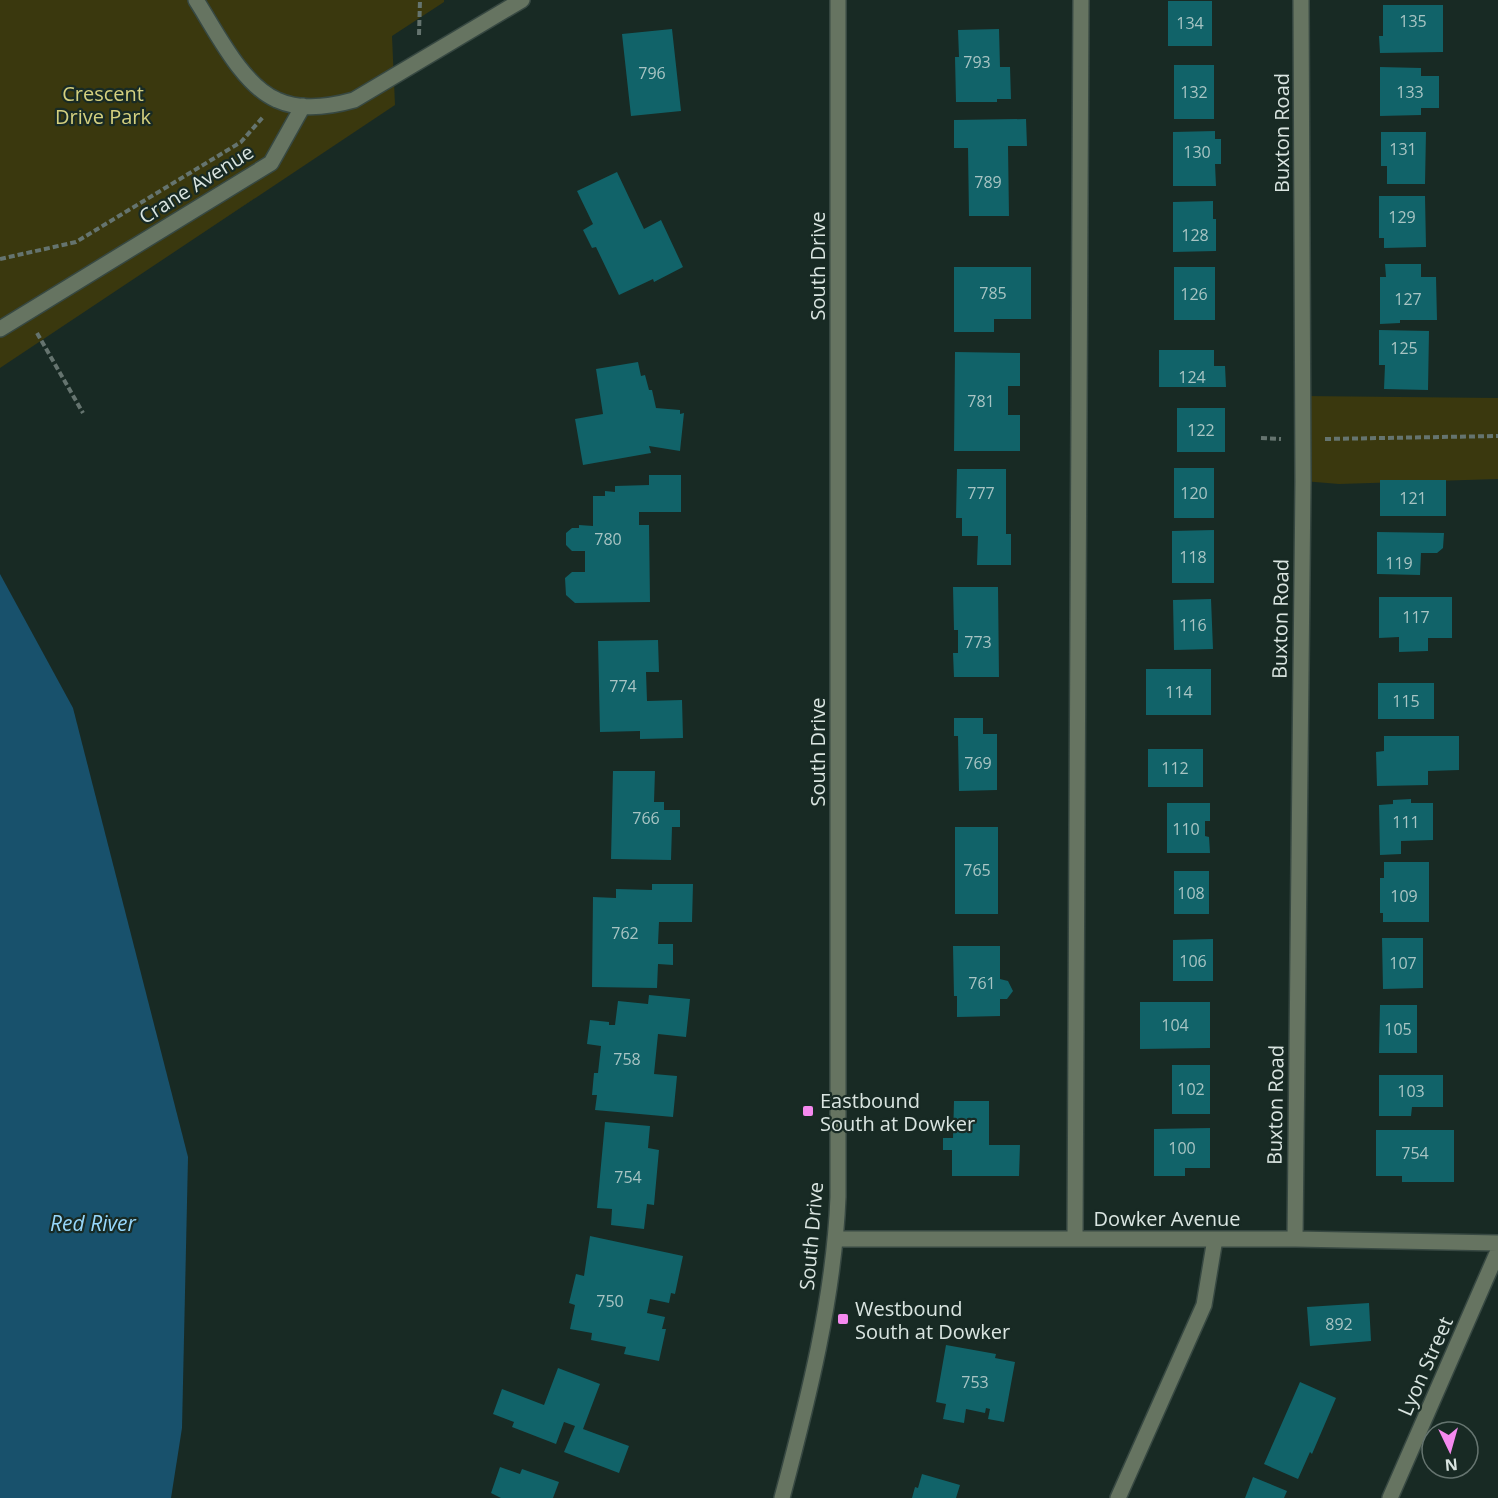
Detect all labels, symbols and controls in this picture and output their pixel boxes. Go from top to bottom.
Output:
house number: 135 [1399,10,1427,32]
house number: 134 [1176,12,1204,34]
house number: 793 [963,51,991,73]
house number: 796 [638,62,666,84]
street label: Buxton Road [1268,73,1295,193]
park label: Crescent Drive Park [55,80,151,130]
house number: 132 [1180,81,1208,103]
house number: 133 [1396,81,1424,103]
street label: Crane Avenue [134,138,258,230]
house number: 131 [1389,138,1417,160]
house number: 130 [1183,141,1211,163]
house number: 789 [974,171,1002,193]
house number: 129 [1388,206,1416,228]
street label: South Drive [804,212,831,320]
house number: 128 [1181,224,1209,246]
house number: 785 [979,282,1007,304]
house number: 126 [1180,283,1208,305]
house number: 127 [1394,288,1422,310]
house number: 125 [1390,337,1418,359]
house number: 124 [1178,366,1206,388]
house number: 781 [967,390,995,412]
house number: 122 [1187,419,1215,441]
house number: 777 [967,482,995,504]
house number: 120 [1180,482,1208,504]
house number: 121 [1399,487,1427,509]
house number: 780 [594,528,622,550]
house number: 118 [1179,546,1207,568]
house number: 119 [1385,552,1413,574]
street label: Buxton Road [1265,559,1295,679]
house number: 117 [1402,606,1430,628]
house number: 116 [1179,614,1207,636]
house number: 773 [964,631,992,653]
house number: 774 [609,675,637,697]
house number: 114 [1165,681,1193,703]
house number: 115 [1392,690,1420,712]
street label: South Drive [804,698,831,806]
house number: 769 [964,752,992,774]
house number: 112 [1161,757,1189,779]
house number: 766 [632,807,660,829]
house number: 111 [1392,811,1420,833]
house number: 110 [1172,818,1200,840]
house number: 765 [963,859,991,881]
house number: 108 [1177,882,1205,904]
house number: 109 [1390,885,1418,907]
house number: 762 [611,922,639,944]
house number: 106 [1179,950,1207,972]
house number: 107 [1389,952,1417,974]
house number: 761 [968,972,996,994]
house number: 104 [1161,1014,1189,1036]
house number: 105 [1384,1018,1412,1040]
street label: Buxton Road [1260,1045,1290,1165]
house number: 758 [613,1048,641,1070]
house number: 102 [1177,1078,1205,1100]
house number: 103 [1397,1080,1425,1102]
place label: Eastbound South at Dowker [820,1087,975,1137]
marker: Eastbound South at Dowker [801,1104,815,1118]
house number: 100 [1168,1137,1196,1159]
house number: 754 [1401,1142,1429,1164]
house number: 754 [614,1166,642,1188]
street label: South Drive [793,1181,829,1291]
street label: Dowker Avenue [1094,1205,1240,1232]
water label: Red River [50,1209,137,1237]
house number: 750 [596,1290,624,1312]
place label: Westbound South at Dowker [855,1295,1010,1345]
marker: Westbound South at Dowker [836,1312,850,1326]
street label: Lyon Street [1391,1312,1459,1420]
house number: 892 [1325,1313,1353,1335]
house number: 753 [961,1371,989,1393]
north arrow [1420,1420,1480,1480]
text: N [1444,1453,1459,1476]

